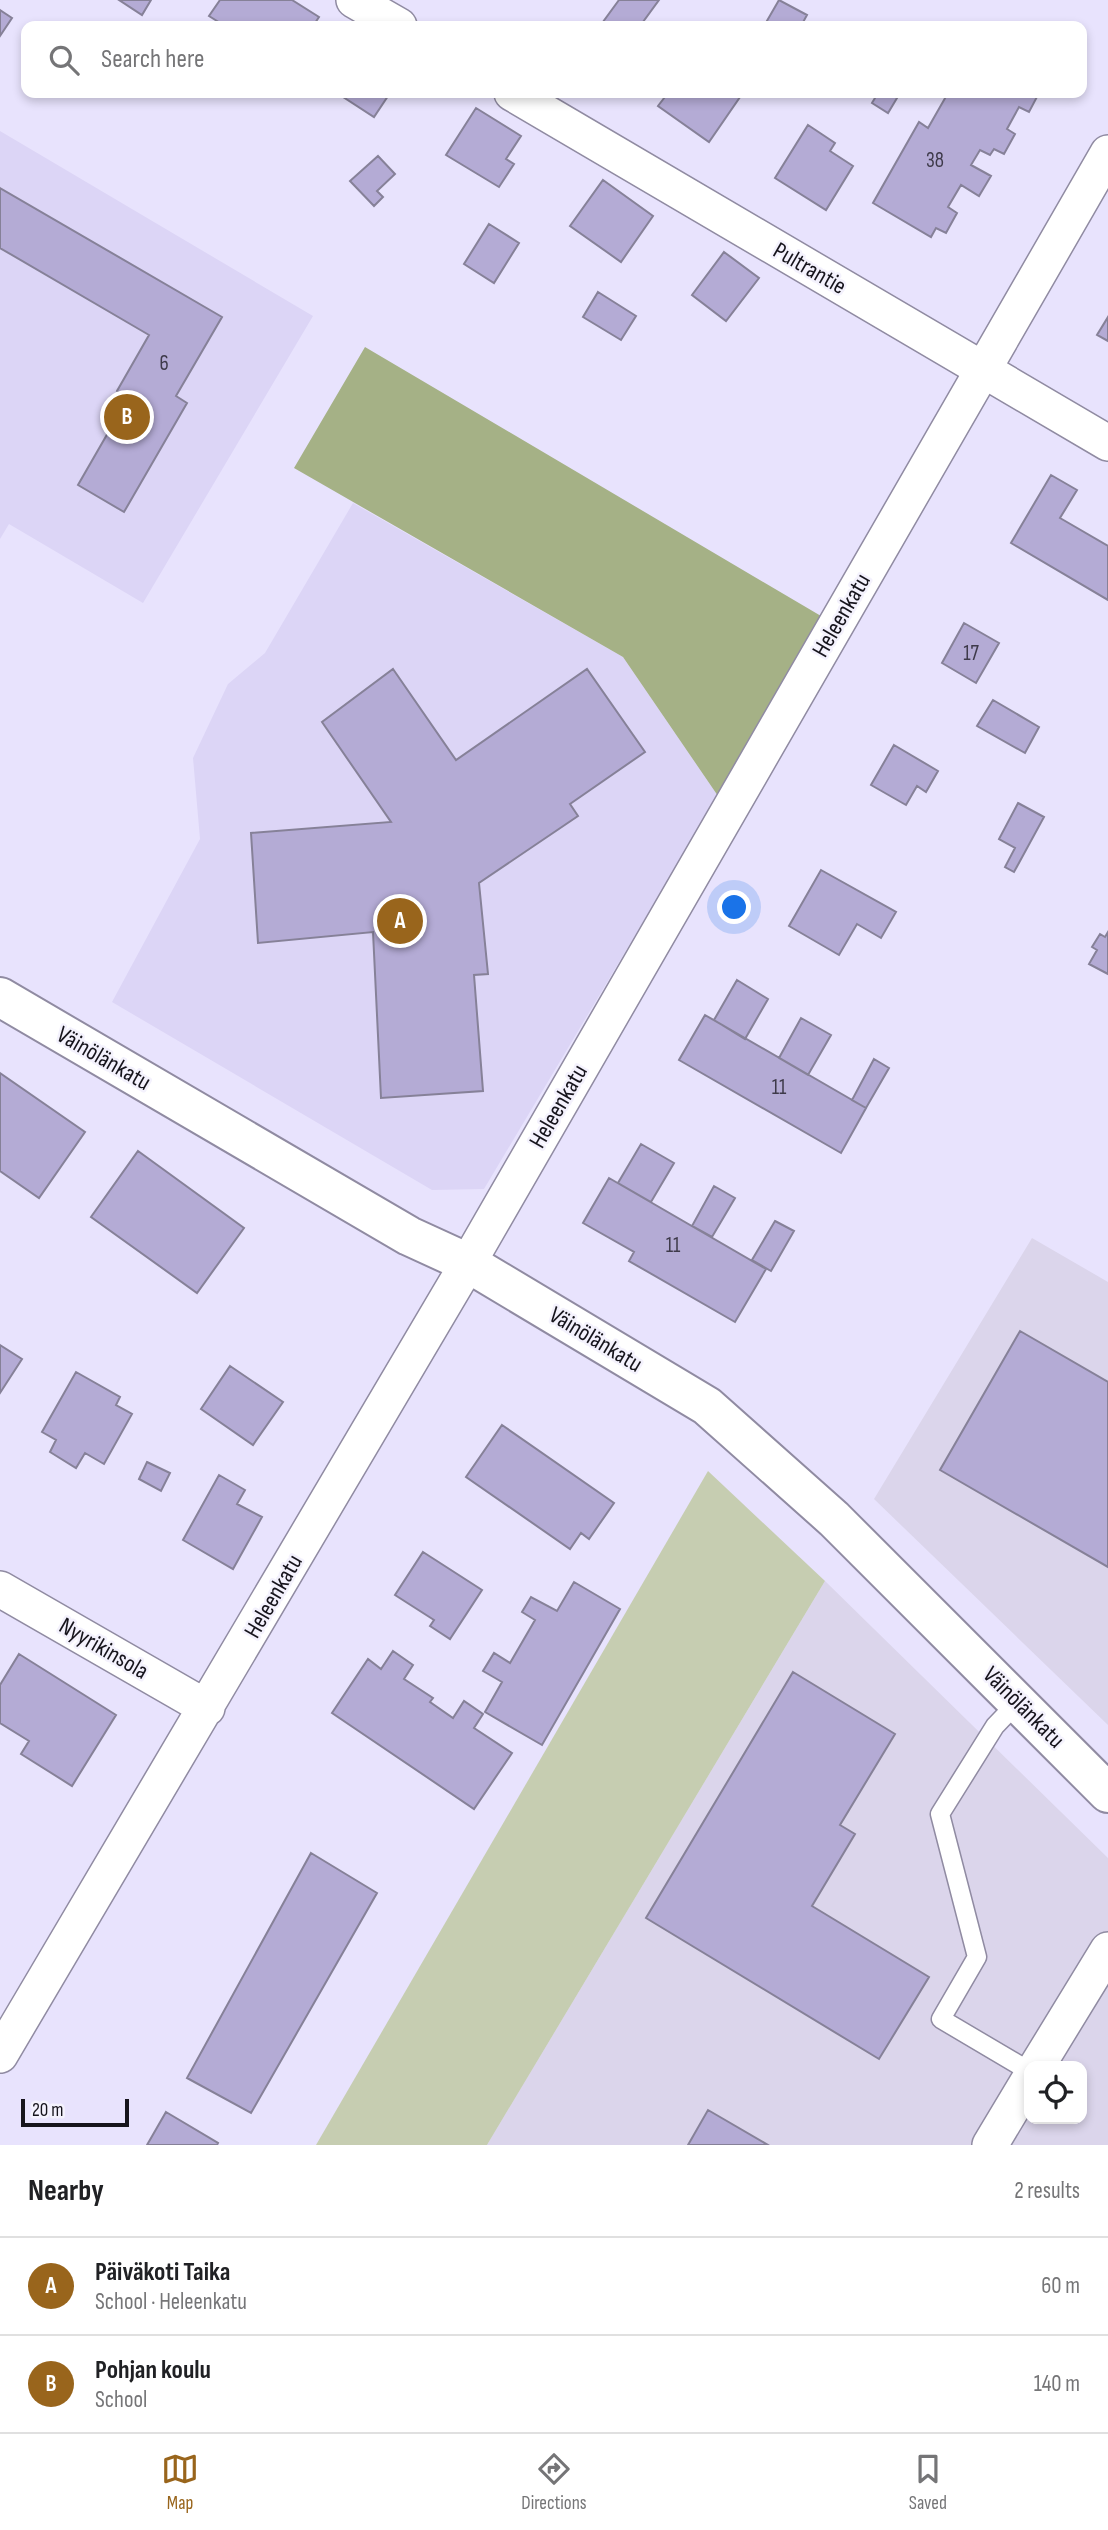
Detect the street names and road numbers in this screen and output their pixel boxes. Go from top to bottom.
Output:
street label: Pultrantie [768,236,851,301]
street label: Heleenkatu [806,568,877,662]
street label: Väinölänkatu [52,1020,156,1097]
street label: Heleenkatu [523,1059,594,1153]
street label: Väinölänkatu [544,1300,648,1379]
street label: Heleenkatu [238,1549,309,1643]
street label: Nyyrikinsola [54,1611,154,1686]
street label: Väinölänkatu [977,1660,1071,1754]

